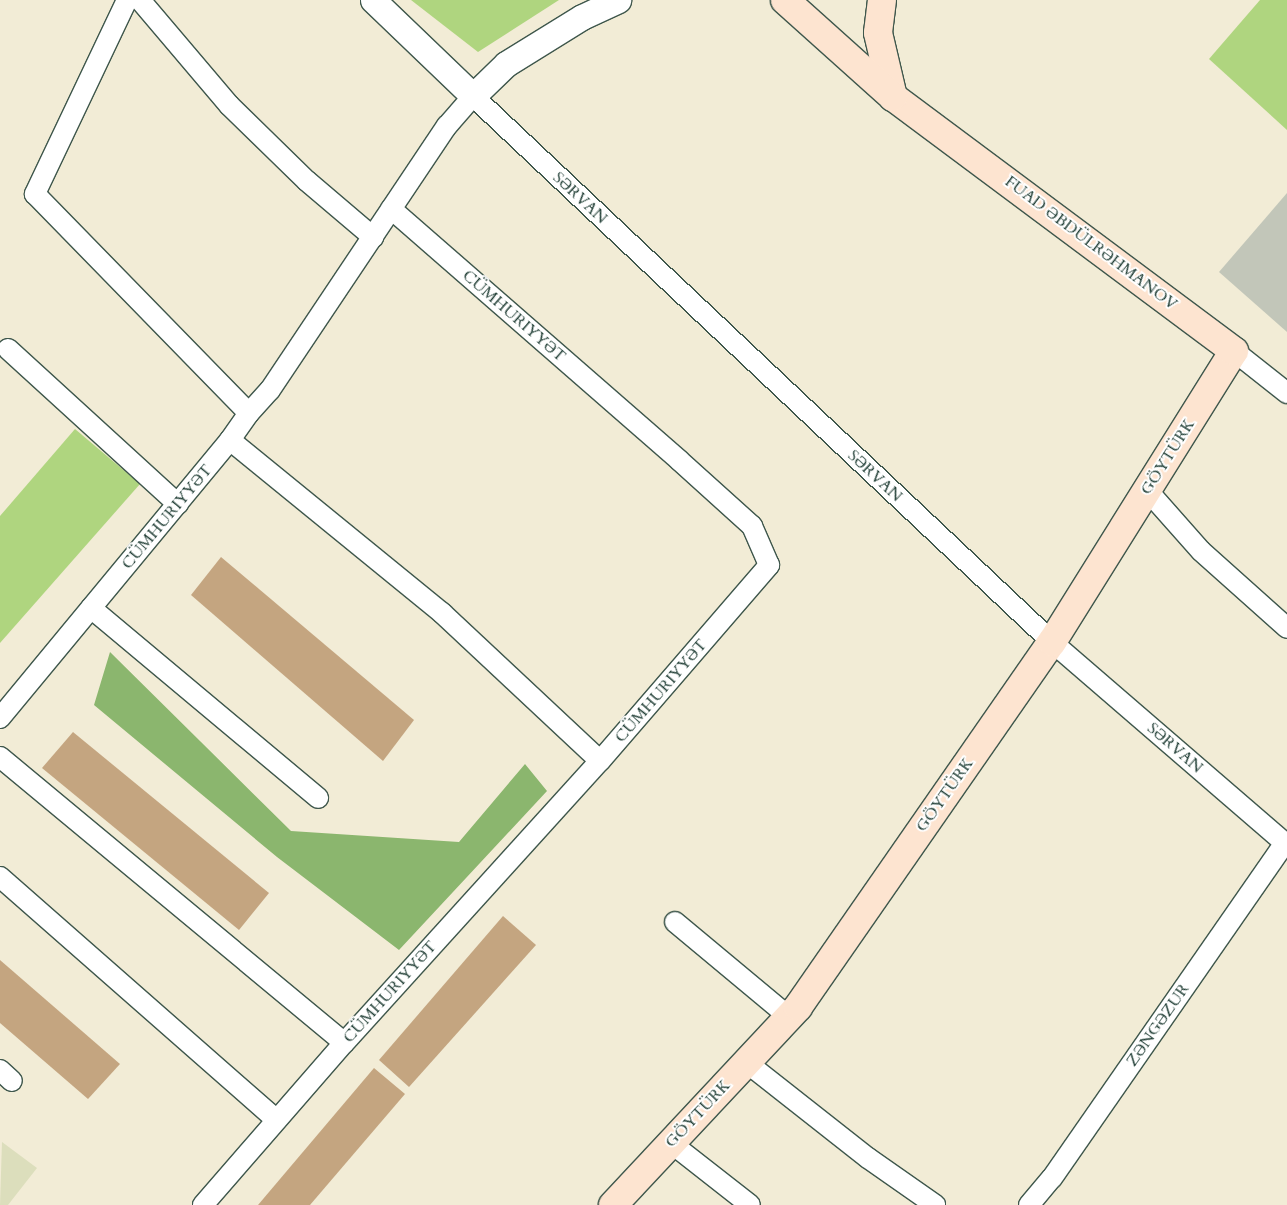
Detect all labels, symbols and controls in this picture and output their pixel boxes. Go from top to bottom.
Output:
street label: SƏRVAN [549,168,611,228]
street label: FUAD ƏBDÜLRƏHMANOV [1001,172,1181,314]
street label: CÜMHURIYYƏT [458,266,570,366]
street label: GÖYTÜRK [1137,415,1199,499]
street label: SƏRVAN [844,446,906,506]
street label: CÜMHURIYYƏT [118,461,216,573]
street label: CÜMHURIYYƏT [611,635,711,747]
street label: SƏRVAN [1143,719,1207,777]
street label: GÖYTÜRK [912,754,978,836]
street label: CÜMHURIYYƏT [339,937,441,1047]
street label: ZƏNGƏZUR [1122,980,1194,1070]
street label: GÖYTÜRK [662,1076,734,1152]

